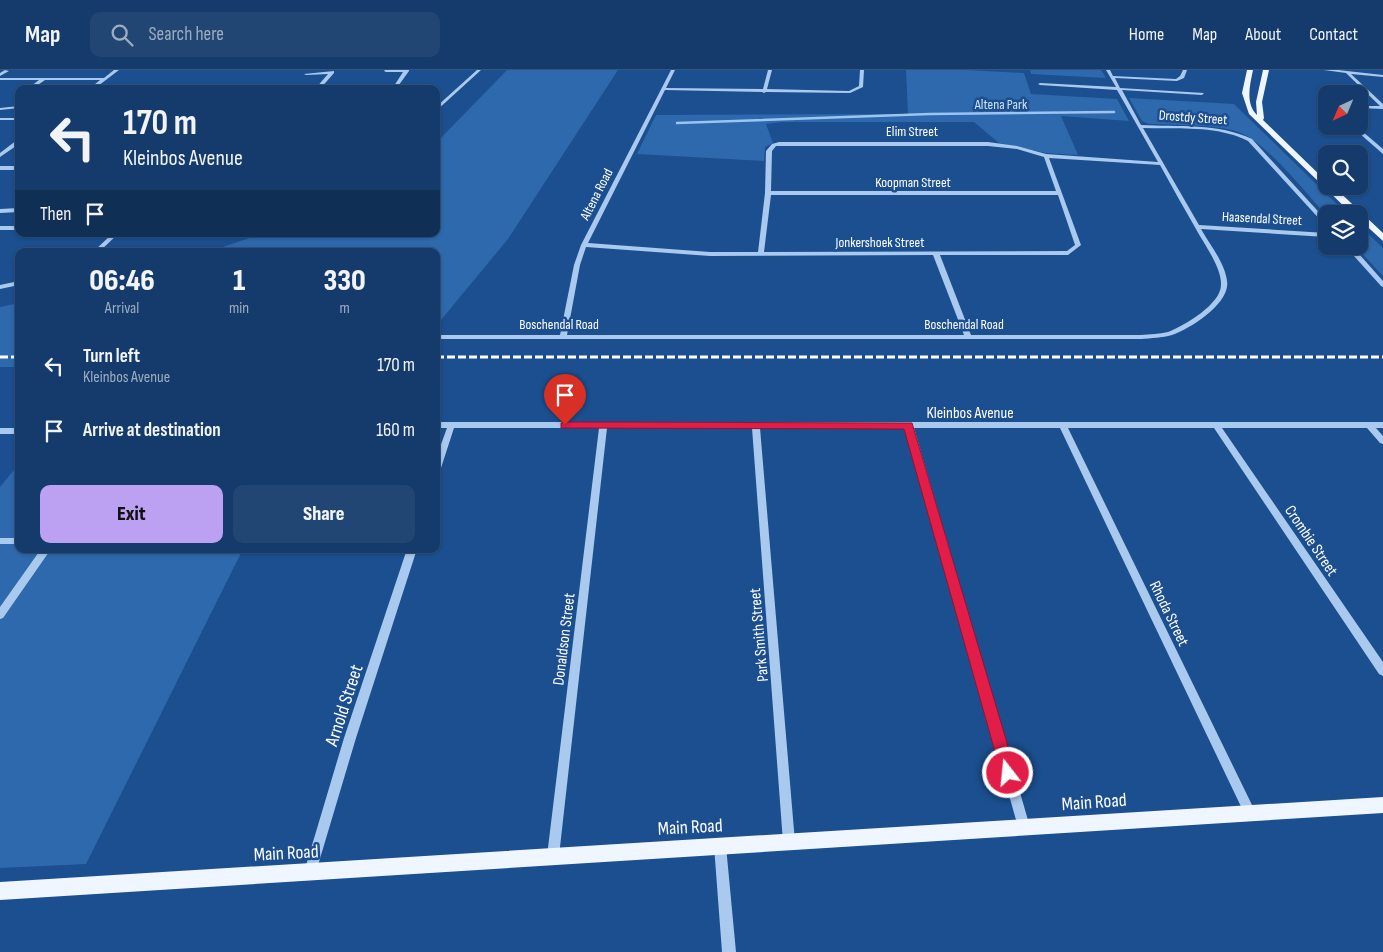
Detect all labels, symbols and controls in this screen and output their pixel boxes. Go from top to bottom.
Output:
search box [90,12,440,57]
text: Map [25,20,60,49]
icon: search [108,21,136,49]
text: Search here [148,23,224,46]
text: Home [1129,24,1164,45]
text: Map [1192,24,1217,45]
text: About [1245,24,1281,45]
text: Contact [1309,24,1358,45]
north arrow [1318,85,1368,135]
map controls [1318,85,1368,255]
park label: Altena Park [974,96,1028,113]
text: 170 m [123,102,197,145]
icon: left [40,105,105,170]
street label: Drostdy Street [1158,107,1228,128]
street label: Elim Street [886,123,938,140]
text: Kleinbos Avenue [123,145,243,172]
button: search [1318,145,1368,195]
street label: Altena Road [576,166,617,224]
street label: Koopman Street [875,174,951,191]
icon: arrive [81,200,109,228]
text: Then [40,203,71,226]
button: layers [1318,205,1368,255]
street label: Haasendal Street [1222,208,1302,229]
street label: Jonkershoek Street [835,234,924,251]
text: 06:46 [89,263,155,299]
text: 1 [233,263,245,299]
text: 330 [323,263,366,299]
text: Arrival [105,299,139,318]
text: min [229,299,249,318]
text: m [339,299,350,318]
street label: Boschendal Road [519,316,599,333]
street label: Boschendal Road [924,316,1004,333]
text: Turn left [83,345,140,368]
icon: left [40,352,68,380]
text: 170 m [377,354,415,377]
text: Kleinbos Avenue [83,368,170,387]
pin [544,374,586,425]
icon: arrive [551,381,579,409]
street label: Kleinbos Avenue [926,404,1014,423]
icon: arrive [40,417,68,445]
text: Arrive at destination [83,419,221,442]
text: 160 m [376,419,415,442]
button: Exit [40,485,223,543]
button: Share [233,485,415,543]
street label: Crombie Street [1280,502,1341,580]
street label: Rhoda Street [1145,578,1193,649]
street label: Park Smith Street [746,587,773,683]
street label: Donaldson Street [549,592,580,686]
street label: Arnold Street [320,662,368,750]
position arrow [981,746,1033,798]
street label: Main Road [1061,789,1127,816]
street label: Main Road [657,814,723,841]
street label: Main Road [253,840,319,867]

